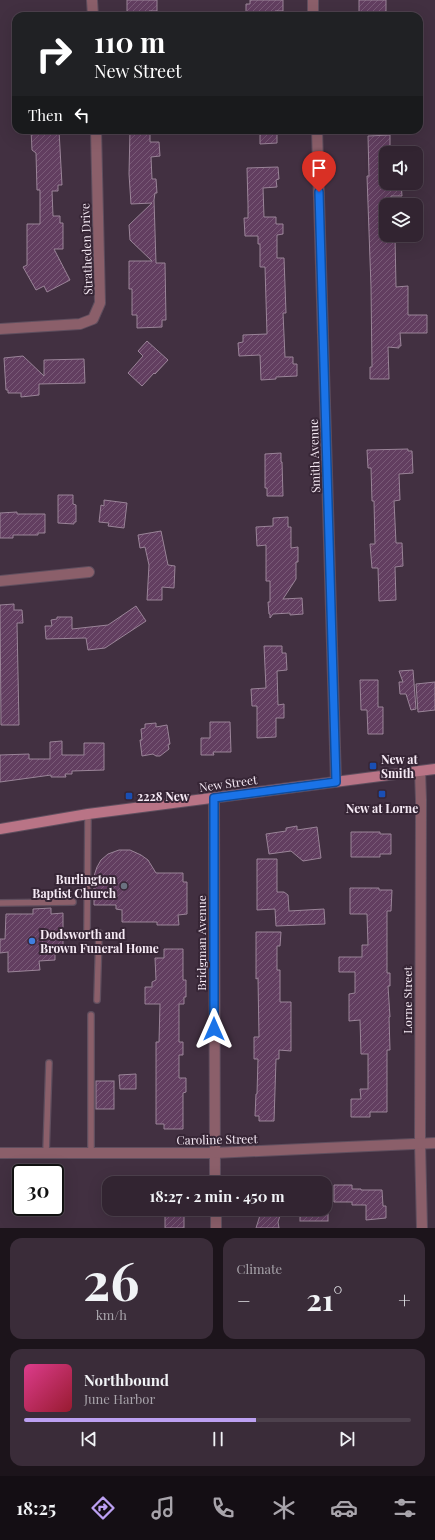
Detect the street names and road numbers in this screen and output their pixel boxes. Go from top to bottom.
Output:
street label: Stratheden Drive [76,203,96,295]
street label: Smith Avenue [305,419,323,493]
street label: New Street [198,771,259,795]
street label: Bridgman Avenue [193,895,209,991]
street label: Lorne Street [399,966,415,1034]
street label: Caroline Street [176,1130,258,1148]

